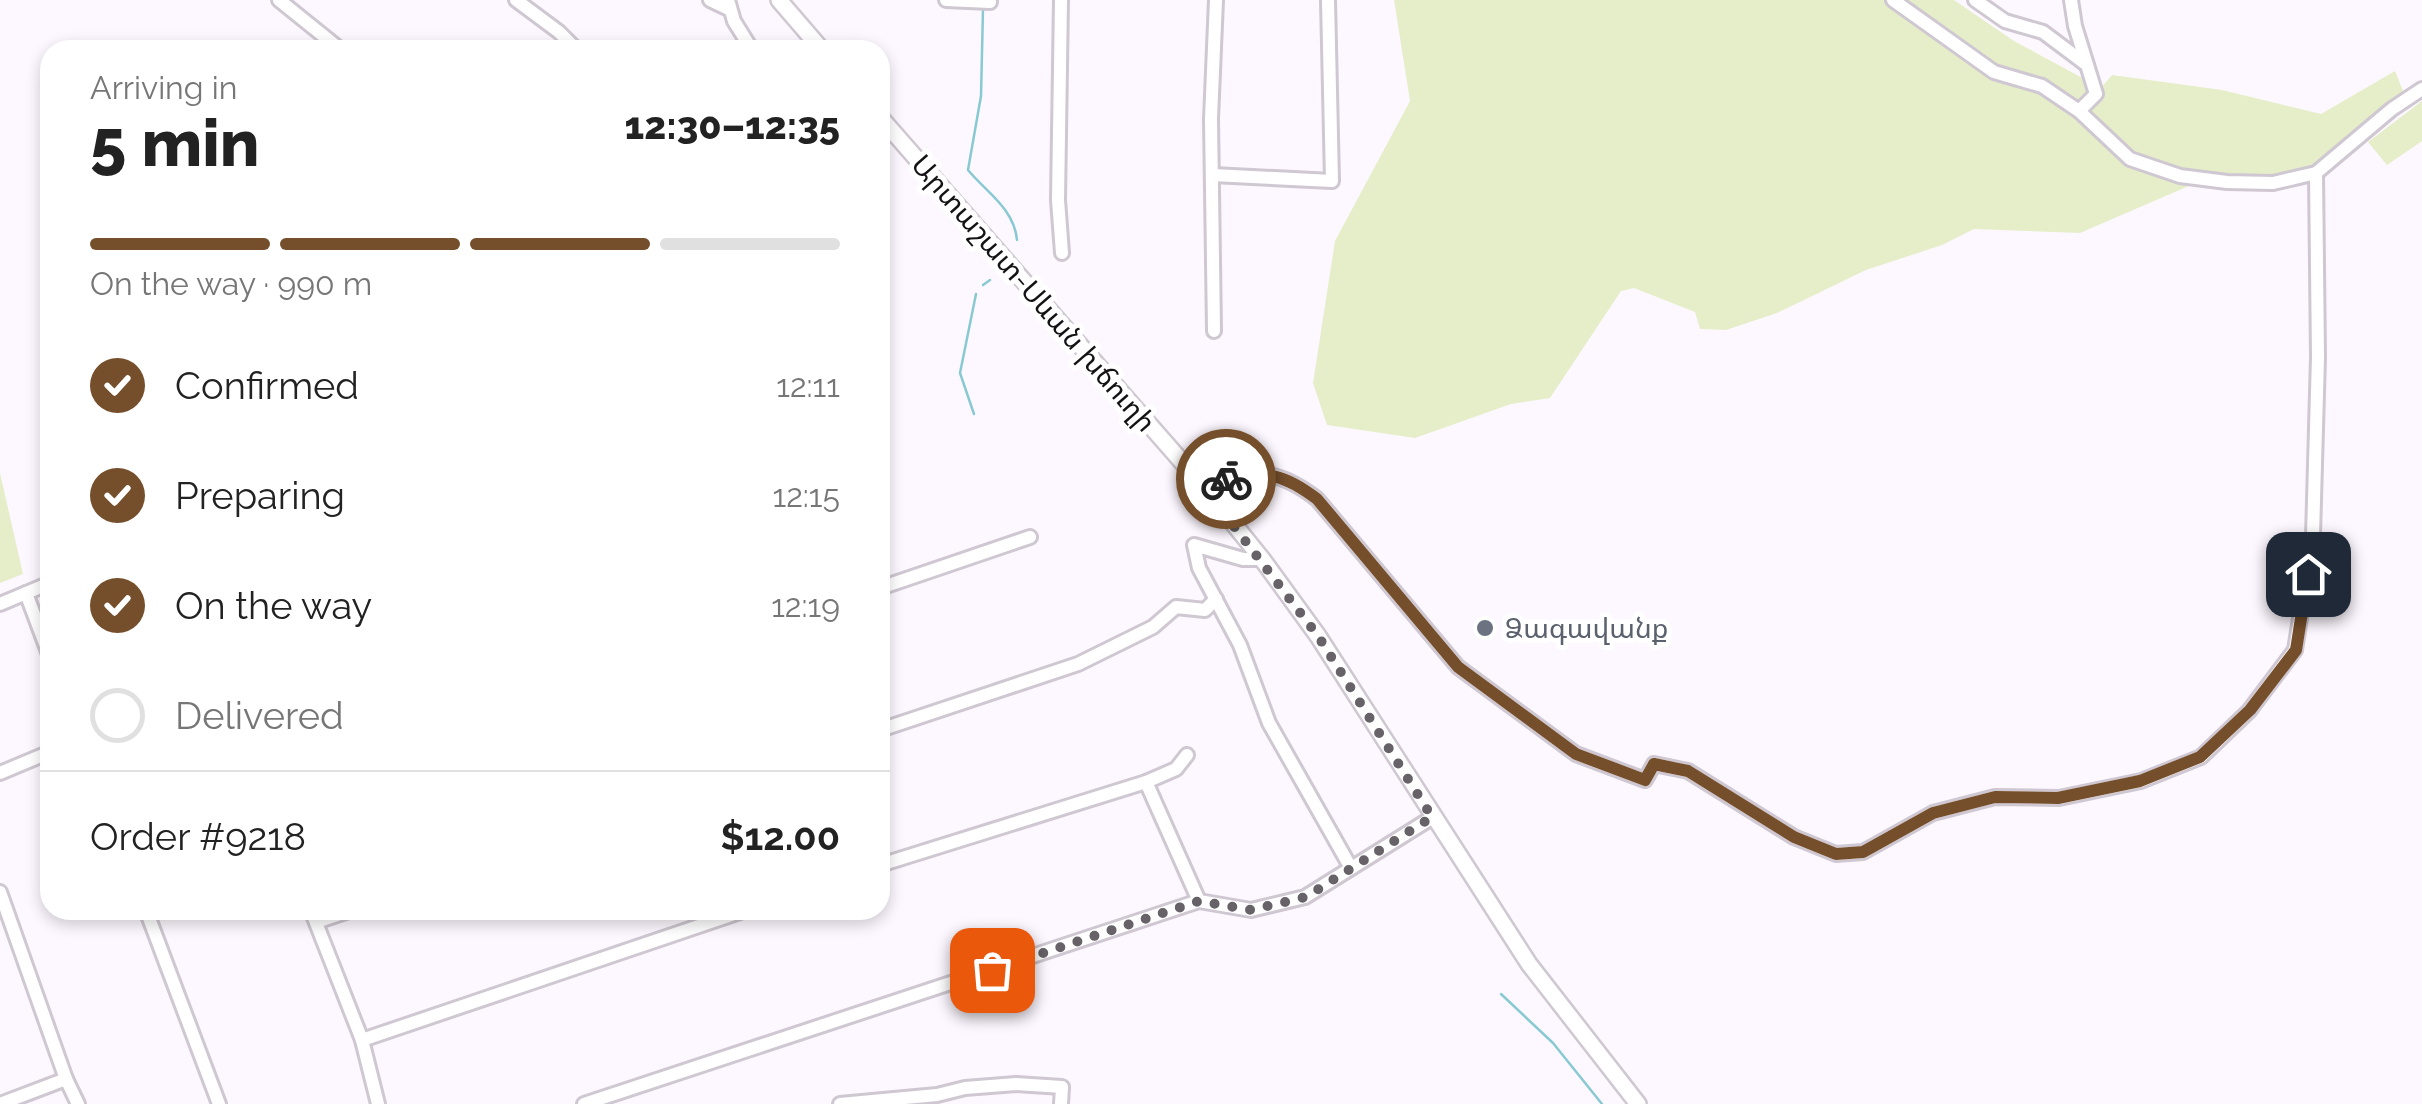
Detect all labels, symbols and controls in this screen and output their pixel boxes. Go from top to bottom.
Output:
text: Arriving in [90,69,237,106]
text: 12:30–12:35 [625,103,840,148]
text: 5 min [90,105,260,181]
street label: Արտաշատ-Սևան խճուղի [904,148,1163,439]
text: On the way · 990 m [90,265,372,302]
icon: check [90,358,145,413]
text: Confirmed [175,363,359,408]
text: 12:11 [776,367,840,404]
courier [1176,429,1276,529]
icon: bike [1199,452,1254,507]
icon: check [90,468,145,523]
text: Preparing [175,473,345,518]
text: 12:15 [772,477,840,514]
pin [2266,532,2351,617]
icon: home [2281,547,2336,602]
icon: check [90,578,145,633]
text: On the way [175,583,372,628]
text: 12:19 [771,587,840,624]
place label: Ձագավանք [1505,612,1669,645]
marker: Ձագավանք [1474,617,1496,639]
text: Delivered [175,693,344,738]
text: Order #9218 [90,814,306,859]
text: $12.00 [720,814,840,859]
pin [950,928,1035,1013]
icon: bag [965,943,1020,998]

